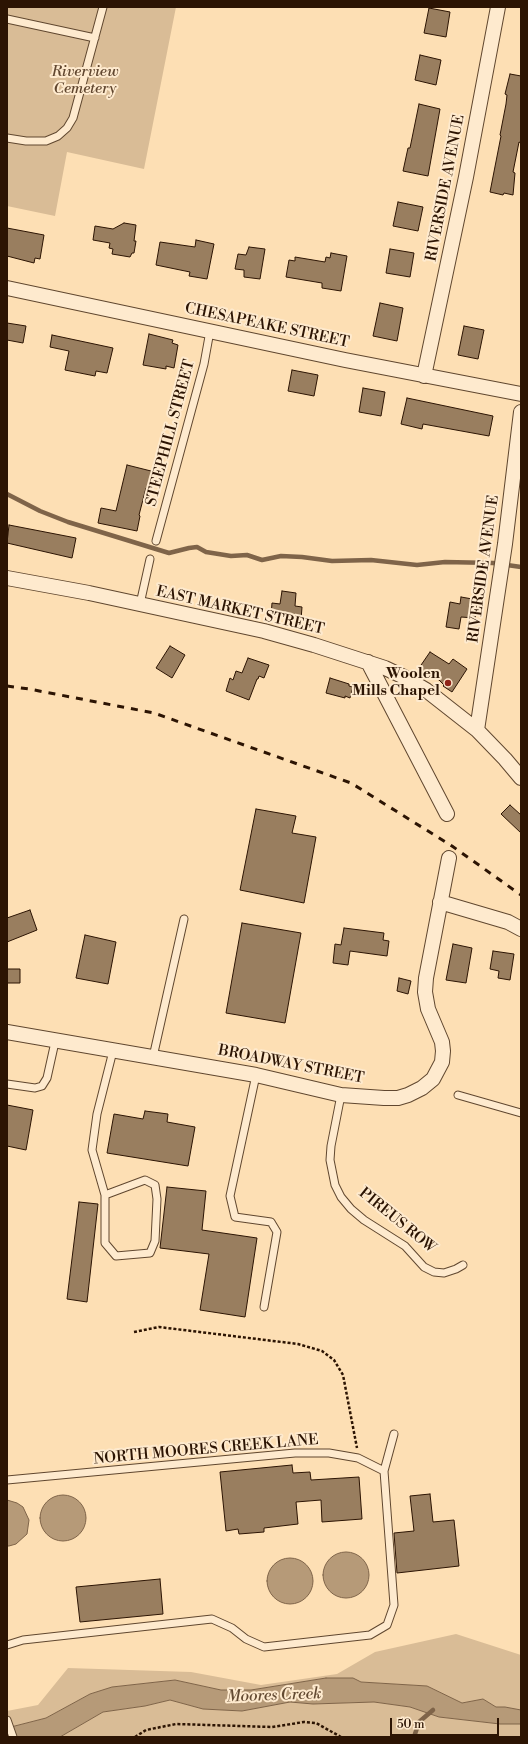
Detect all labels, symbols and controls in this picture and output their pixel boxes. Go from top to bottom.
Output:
park label: Riverview Cemetery [52,63,118,98]
street label: RIVERSIDE AVENUE [423,113,469,263]
street label: CHESAPEAKE STREET [183,300,351,352]
street label: STEEPHILL STREET [143,358,199,508]
street label: RIVERSIDE AVENUE [465,494,503,644]
street label: EAST MARKET STREET [154,583,326,639]
place label: Woolen Mills Chapel [352,665,440,700]
marker: Woolen Mills Chapel [443,678,453,688]
street label: BROADWAY STREET [216,1042,366,1088]
street label: PIREUS ROW [355,1185,439,1257]
street label: NORTH MOORES CREEK LANE [93,1431,319,1469]
water label: Moores Creek [226,1685,322,1707]
scale bar [392,1710,501,1736]
text: 50 m [397,1717,425,1732]

